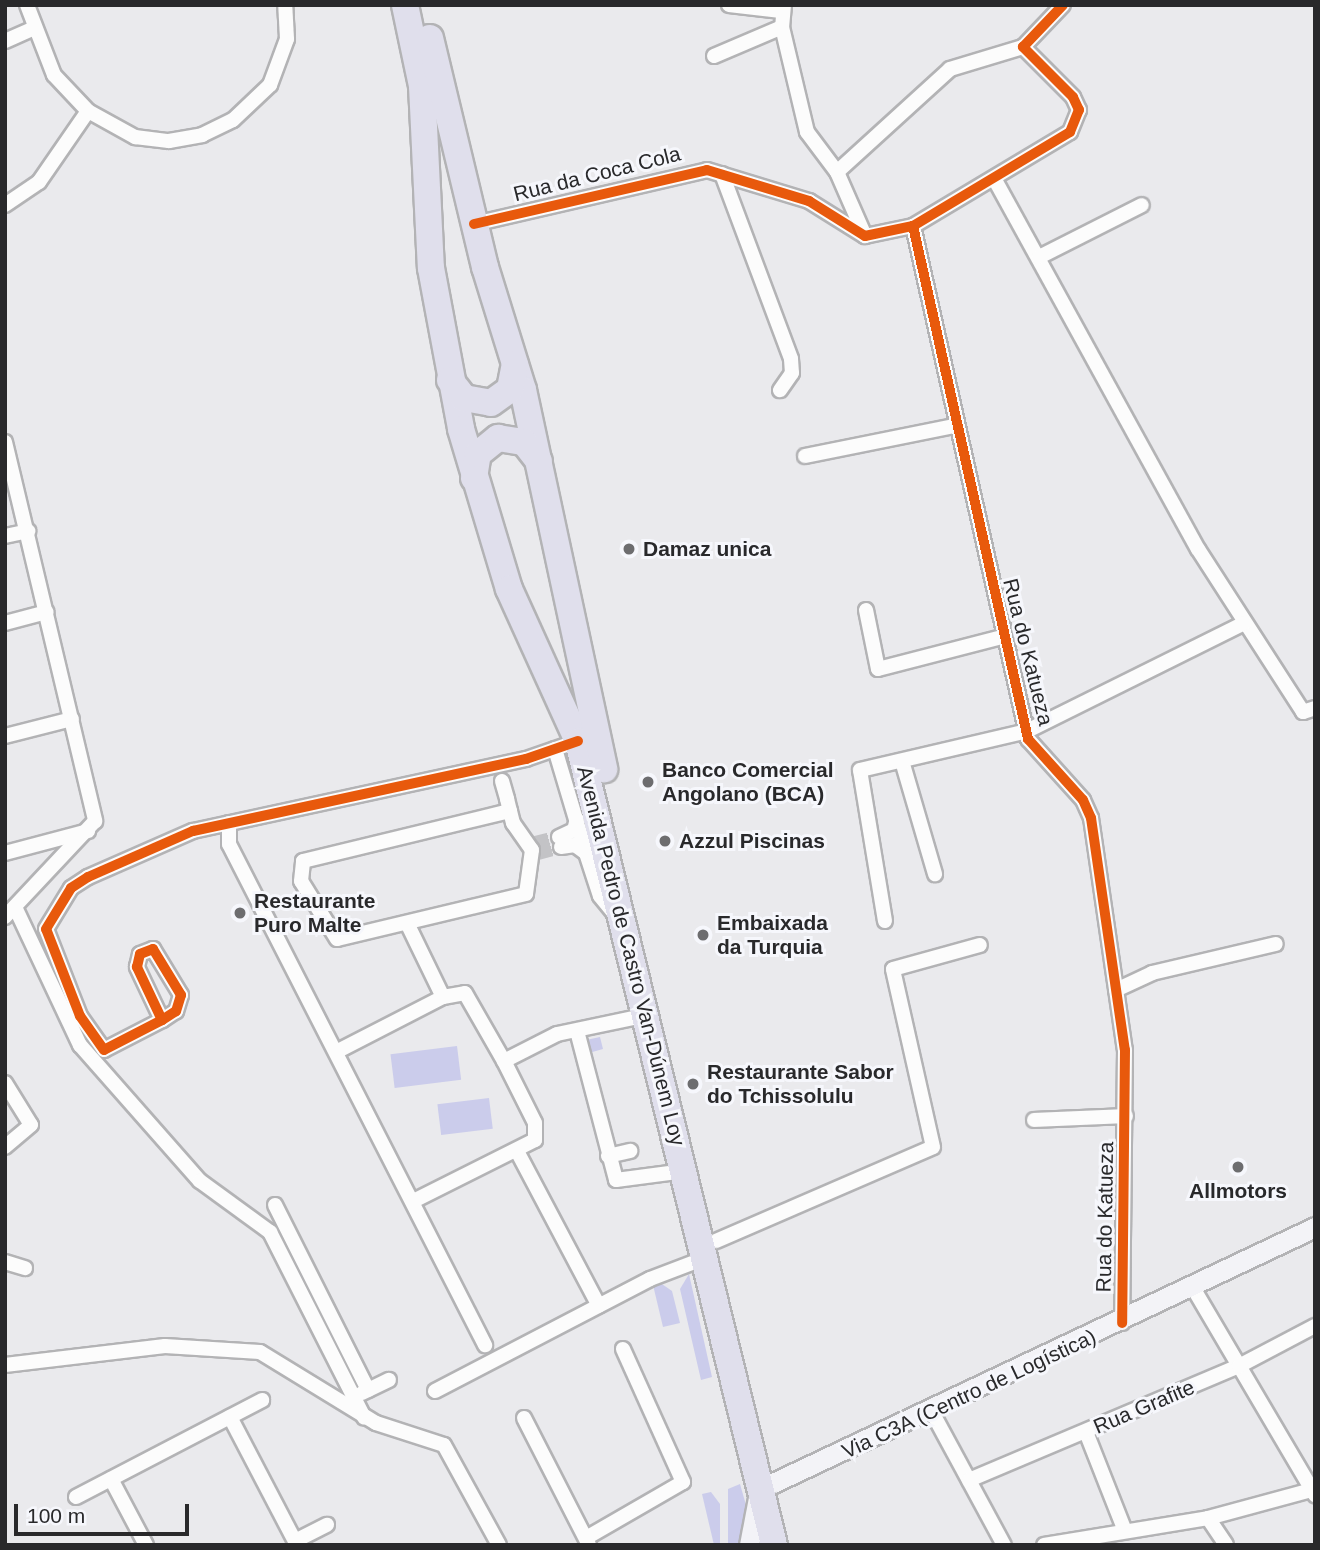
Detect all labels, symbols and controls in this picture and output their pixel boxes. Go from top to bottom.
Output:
street label: Rua da Coca Cola [511,141,683,207]
place label: Damaz unica [643,536,771,562]
marker: Damaz unica [621,541,637,557]
street label: Rua do Katueza [998,576,1058,728]
place label: Banco Comercial Angolano (BCA) [662,757,834,807]
street label: Avenida Pedro de Castro Van-Dúnem Loy [572,764,690,1148]
marker: Banco Comercial Angolano (BCA) [640,774,656,790]
place label: Azzul Piscinas [679,828,825,854]
marker: Azzul Piscinas [657,833,673,849]
place label: Restaurante Puro Malte [254,888,375,938]
marker: Restaurante Puro Malte [232,905,248,921]
place label: Embaixada da Turquia [717,910,828,960]
marker: Embaixada da Turquia [695,927,711,943]
place label: Restaurante Sabor do Tchissolulu [707,1059,894,1109]
marker: Restaurante Sabor do Tchissolulu [685,1076,701,1092]
street label: Rua do Katueza [1091,1141,1119,1293]
marker: Allmotors [1230,1159,1246,1175]
place label: Allmotors [1189,1178,1287,1204]
street label: Via C3A (Centro de Logística) [837,1324,1101,1464]
street label: Rua Grafite [1090,1374,1198,1440]
scale bar [18,1490,192,1534]
text: 100 m [27,1504,85,1527]

